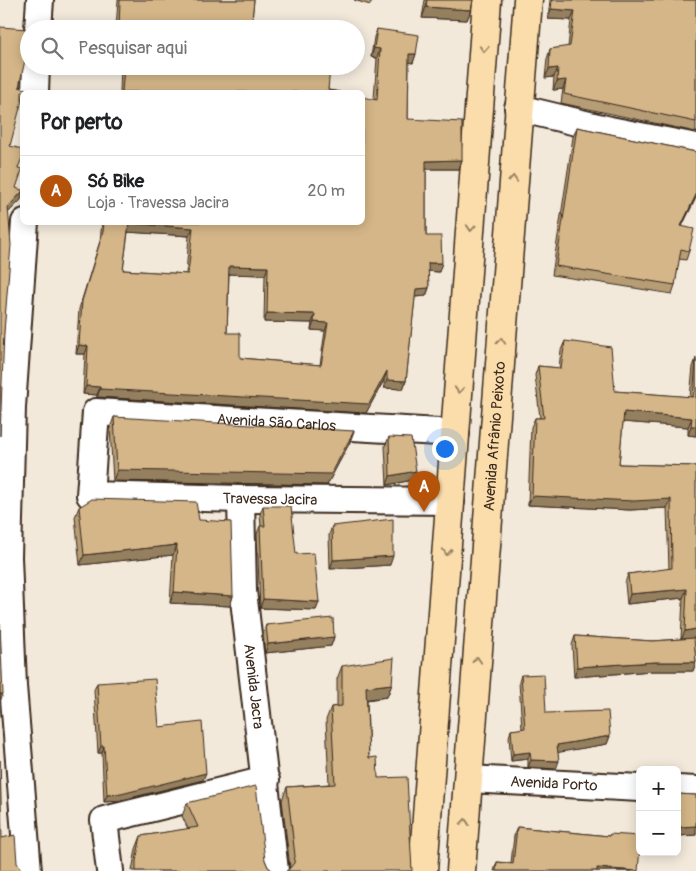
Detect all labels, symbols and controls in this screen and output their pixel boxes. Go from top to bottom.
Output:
search box [20,20,365,75]
icon: search [38,34,66,62]
text: Pesquisar aqui [78,36,187,60]
one-way arrow [478,45,489,53]
text: Por perto [40,109,122,136]
text: Só Bike [87,169,144,193]
one-way arrow [507,175,518,183]
text: A [51,181,61,201]
text: 20 m [307,181,345,201]
text: Loja · Travessa Jacira [87,193,229,213]
one-way arrow [465,224,476,232]
one-way arrow [496,337,507,345]
street label: Avenida Afrânio Peixoto [480,361,510,512]
one-way arrow [453,387,464,395]
street label: Avenida São Carlos [216,410,337,436]
your location [432,436,458,462]
pin: A [408,471,440,512]
street label: Travessa Jacira [222,489,318,510]
one-way arrow [441,549,452,557]
street label: Avenida Jacra [239,643,268,730]
one-way arrow [472,656,483,664]
map controls [636,766,681,856]
button: + [636,766,681,811]
street label: Avenida Porto [510,772,598,796]
button: − [636,811,681,856]
one-way arrow [459,818,470,826]

